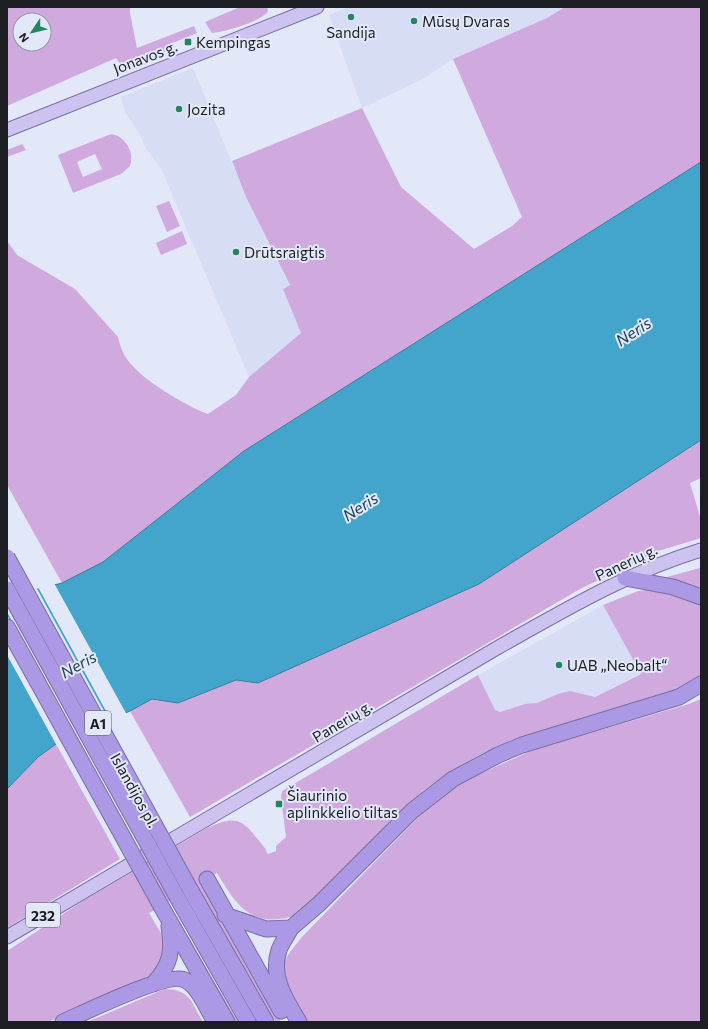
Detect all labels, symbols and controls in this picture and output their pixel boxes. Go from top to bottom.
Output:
north arrow [12,12,52,52]
marker: Sandija [346,12,356,22]
place label: Mūsų Dvaras [422,12,510,30]
marker: Mūsų Dvaras [409,16,419,26]
place label: Sandija [326,23,376,41]
text: N [16,31,31,45]
place label: Kempingas [196,33,271,51]
street label: Jonavos g. [110,37,180,77]
marker: Kempingas [183,37,193,47]
place label: Jozita [187,100,226,118]
marker: Jozita [174,104,184,114]
place label: Drūtsraigtis [244,243,325,261]
marker: Drūtsraigtis [231,247,241,257]
water label: Neris [612,313,654,349]
water label: Neris [339,488,381,524]
street label: Panerių g. [592,540,660,584]
water label: Neris [57,646,99,682]
place label: UAB „Neobalt“ [567,656,667,674]
marker: UAB „Neobalt“ [554,660,564,670]
street label: Panerių g. [309,696,375,746]
road number: A1 [85,711,111,735]
street label: Islandijos pl. [107,750,163,830]
place label: Šiaurinio aplinkkelio tiltas [287,785,398,821]
marker: Šiaurinio aplinkkelio tiltas [274,799,284,809]
road number: 232 [26,903,60,927]

